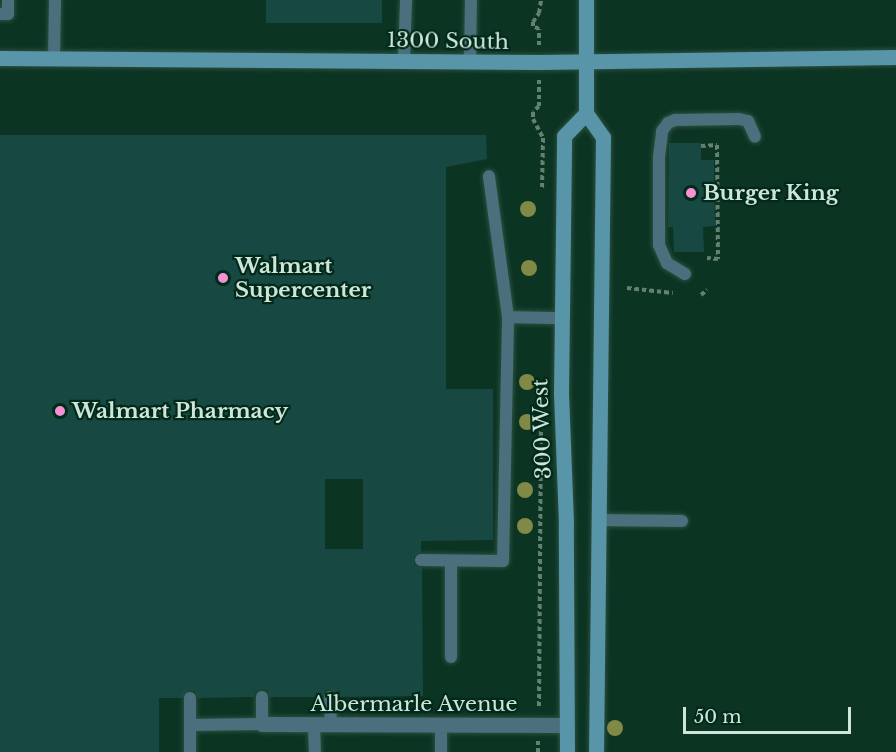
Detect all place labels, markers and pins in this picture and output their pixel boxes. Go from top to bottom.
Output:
place label: Burger King [703,180,839,206]
marker: Burger King [684,186,698,200]
place label: Walmart Supercenter [235,253,371,303]
marker: Walmart Supercenter [216,271,230,285]
place label: Walmart Pharmacy [72,398,288,424]
marker: Walmart Pharmacy [53,404,67,418]

